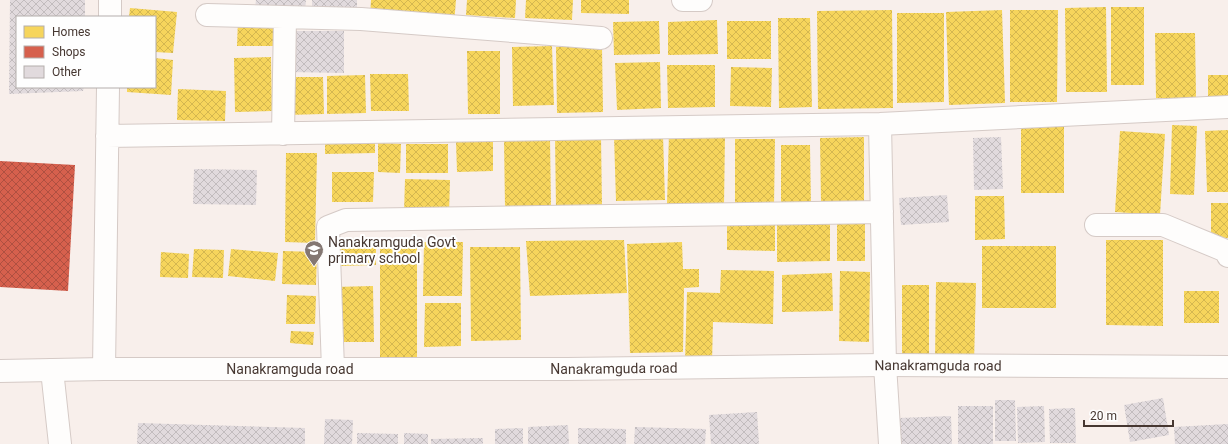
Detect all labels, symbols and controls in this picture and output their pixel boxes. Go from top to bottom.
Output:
legend [16,16,156,88]
text: Homes [52,25,90,39]
text: Shops [52,45,86,59]
text: Other [52,65,81,79]
place label: Nanakramguda Govt primary school [328,234,456,266]
school or university icon: Nanakramguda Govt primary school [303,239,325,267]
street label: Nanakramguda road [874,357,1002,374]
street label: Nanakramguda road [550,360,678,377]
street label: Nanakramguda road [226,361,354,377]
scale bar [1084,402,1173,428]
text: 20 m [1090,409,1117,423]

